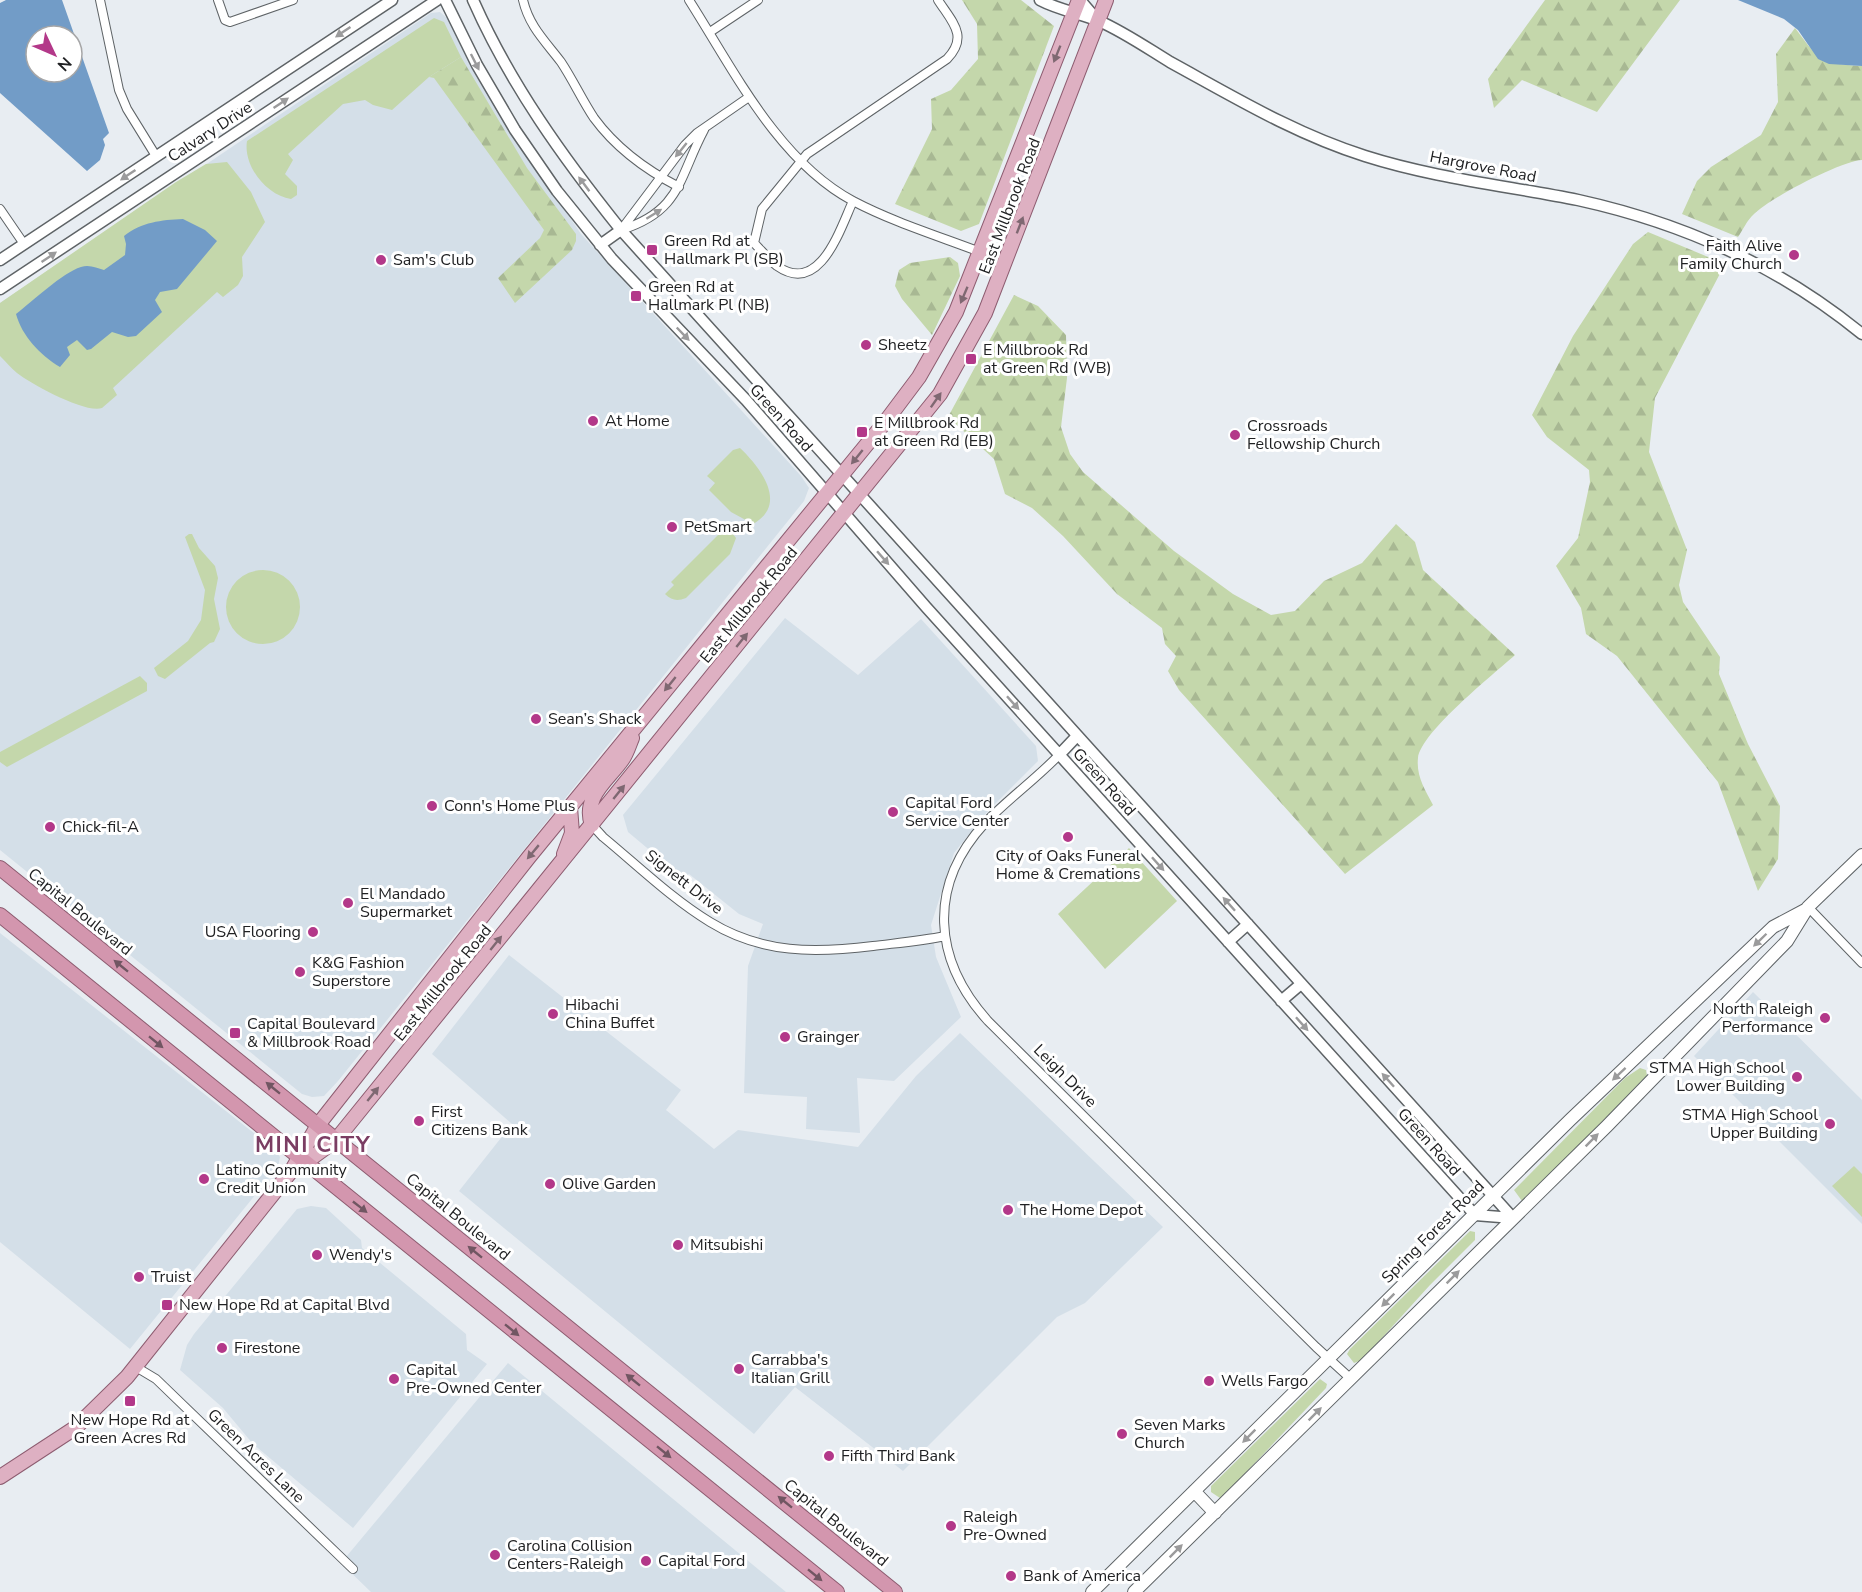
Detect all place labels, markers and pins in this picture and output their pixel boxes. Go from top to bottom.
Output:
place label: Green Rd at Hallmark Pl (SB) [664,230,784,270]
place label: Faith Alive Family Church [1680,235,1782,275]
marker: Green Rd at Hallmark Pl (SB) [645,243,659,257]
marker: Faith Alive Family Church [1787,248,1801,262]
place label: Sam's Club [393,249,474,271]
marker: Sam's Club [374,253,388,267]
place label: Green Rd at Hallmark Pl (NB) [648,276,770,316]
marker: Green Rd at Hallmark Pl (NB) [629,289,643,303]
place label: Sheetz [878,334,927,356]
marker: Sheetz [859,338,873,352]
place label: E Millbrook Rd at Green Rd (WB) [983,339,1112,379]
marker: E Millbrook Rd at Green Rd (WB) [964,352,978,366]
place label: At Home [605,410,669,432]
place label: E Millbrook Rd at Green Rd (EB) [874,412,994,452]
marker: At Home [586,414,600,428]
place label: Crossroads Fellowship Church [1247,415,1380,455]
marker: E Millbrook Rd at Green Rd (EB) [855,425,869,439]
marker: Crossroads Fellowship Church [1228,428,1242,442]
place label: PetSmart [684,516,752,538]
marker: PetSmart [665,520,679,534]
place label: Sean’s Shack [548,708,642,730]
marker: Sean’s Shack [529,712,543,726]
place label: Capital Ford Service Center [905,792,1009,832]
place label: Conn's Home Plus [444,795,576,817]
marker: Conn's Home Plus [425,799,439,813]
marker: Capital Ford Service Center [886,805,900,819]
place label: Chick-fil-A [62,816,139,838]
marker: Chick-fil-A [43,820,57,834]
marker: City of Oaks Funeral Home & Cremations [1061,830,1075,844]
place label: City of Oaks Funeral Home & Cremations [995,845,1141,885]
place label: El Mandado Supermarket [360,883,453,923]
marker: El Mandado Supermarket [341,896,355,910]
place label: USA Flooring [205,921,301,943]
marker: USA Flooring [306,925,320,939]
place label: K&G Fashion Superstore [312,952,404,992]
marker: K&G Fashion Superstore [293,965,307,979]
place label: Hibachi China Buffet [565,994,655,1034]
place label: North Raleigh Performance [1713,998,1813,1038]
marker: Hibachi China Buffet [546,1007,560,1021]
marker: North Raleigh Performance [1818,1011,1832,1025]
place label: Capital Boulevard & Millbrook Road [247,1013,375,1053]
marker: Capital Boulevard & Millbrook Road [228,1026,242,1040]
place label: Grainger [797,1026,859,1048]
marker: Grainger [778,1030,792,1044]
place label: STMA High School Lower Building [1649,1057,1785,1097]
marker: STMA High School Lower Building [1790,1070,1804,1084]
place label: First Citizens Bank [431,1101,529,1141]
place label: STMA High School Upper Building [1682,1104,1818,1144]
marker: First Citizens Bank [412,1114,426,1128]
marker: STMA High School Upper Building [1823,1117,1837,1131]
place label: Latino Community Credit Union [216,1159,348,1199]
marker: Latino Community Credit Union [197,1172,211,1186]
place label: Olive Garden [562,1173,656,1195]
marker: Olive Garden [543,1177,557,1191]
place label: The Home Depot [1020,1199,1143,1221]
marker: The Home Depot [1001,1203,1015,1217]
place label: Mitsubishi [690,1234,763,1256]
marker: Mitsubishi [671,1238,685,1252]
place label: Wendy's [329,1244,392,1266]
marker: Wendy's [310,1248,324,1262]
place label: Truist [151,1266,191,1288]
marker: Truist [132,1270,146,1284]
place label: New Hope Rd at Capital Blvd [179,1294,390,1316]
marker: New Hope Rd at Capital Blvd [160,1298,174,1312]
place label: Firestone [234,1337,300,1359]
marker: Firestone [215,1341,229,1355]
place label: Carrabba's Italian Grill [751,1349,830,1389]
place label: Capital Pre-Owned Center [406,1359,542,1399]
marker: Carrabba's Italian Grill [732,1362,746,1376]
place label: Wells Fargo [1221,1370,1308,1392]
marker: Capital Pre-Owned Center [387,1372,401,1386]
marker: Wells Fargo [1202,1374,1216,1388]
marker: New Hope Rd at Green Acres Rd [123,1394,137,1408]
place label: New Hope Rd at Green Acres Rd [71,1409,190,1449]
place label: Seven Marks Church [1134,1414,1226,1454]
marker: Seven Marks Church [1115,1427,1129,1441]
place label: Fifth Third Bank [841,1445,956,1467]
marker: Fifth Third Bank [822,1449,836,1463]
place label: Raleigh Pre-Owned [963,1506,1047,1546]
marker: Raleigh Pre-Owned [944,1519,958,1533]
place label: Carolina Collision Centers-Raleigh [507,1535,632,1575]
marker: Carolina Collision Centers-Raleigh [488,1548,502,1562]
place label: Capital Ford [658,1550,745,1572]
marker: Capital Ford [639,1554,653,1568]
place label: Bank of America [1023,1565,1141,1587]
marker: Bank of America [1004,1569,1018,1583]

